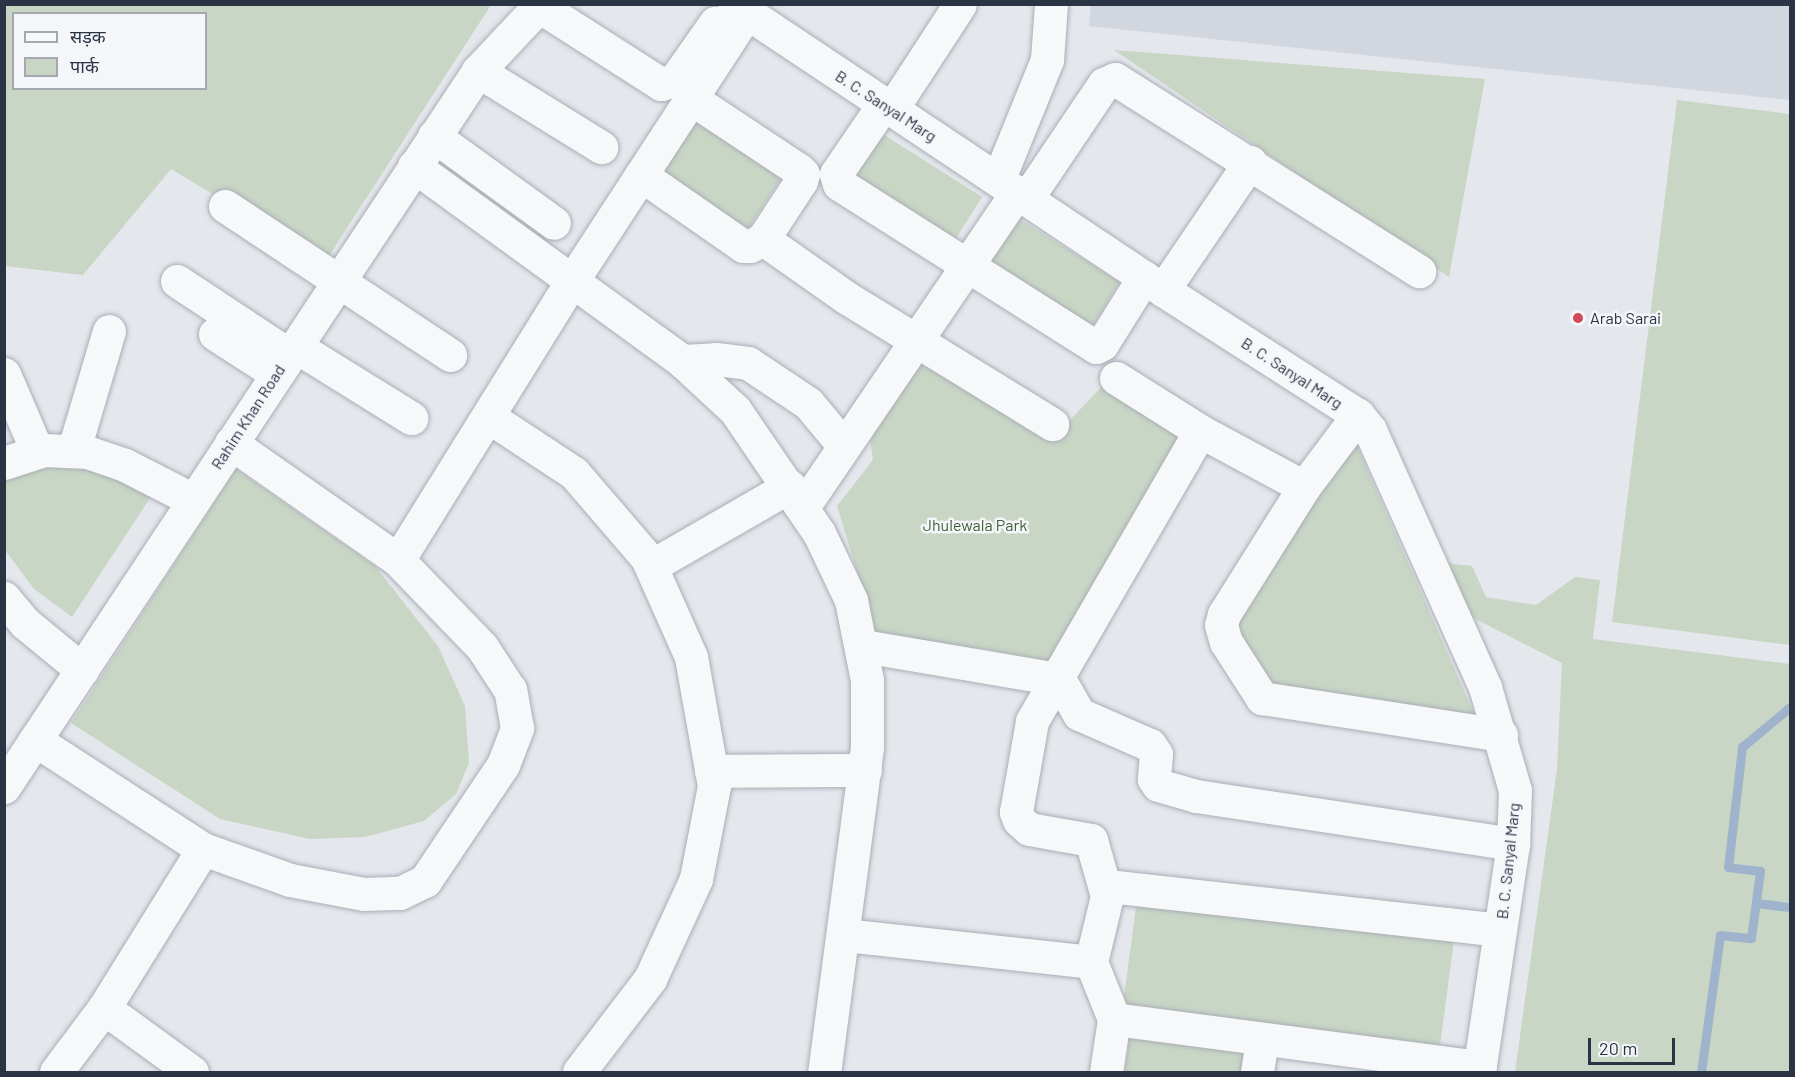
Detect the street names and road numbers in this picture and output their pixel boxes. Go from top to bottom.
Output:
street label: B. C. Sanyal Marg [832,66,940,146]
street label: B. C. Sanyal Marg [1238,333,1346,413]
street label: Rahim Khan Road [207,361,289,473]
street label: B. C. Sanyal Marg [1492,802,1524,920]

